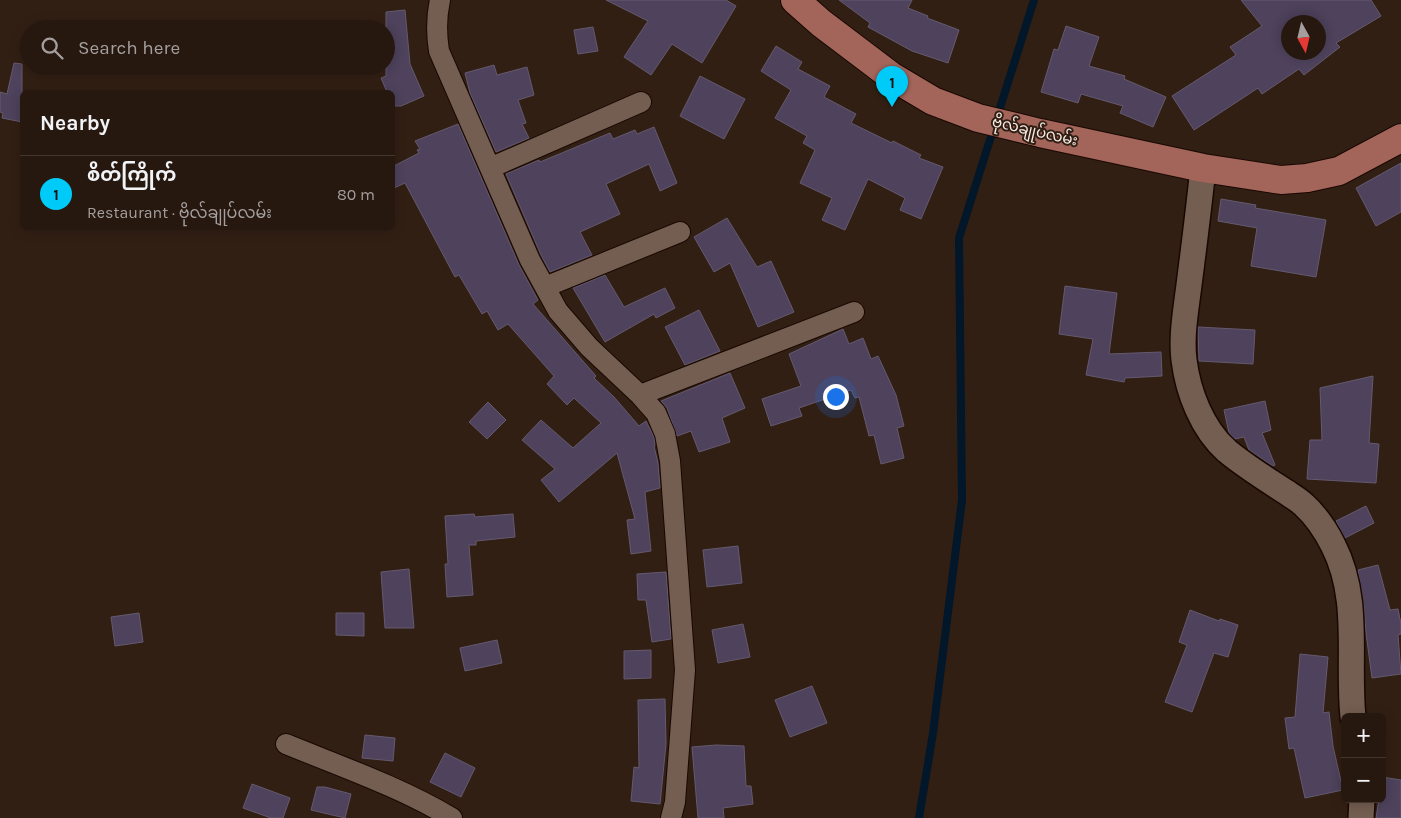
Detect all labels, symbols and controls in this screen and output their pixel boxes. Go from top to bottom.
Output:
north arrow [1281,15,1326,60]
search box [20,20,395,75]
icon: search [38,34,66,62]
text: Search here [78,37,180,59]
pin: 1 [876,66,908,107]
text: Nearby [40,111,110,135]
street label: ဗိုလ်‌ချုပ်‌လမ်း [990,111,1080,153]
text: စိတ်ကြိုက် [87,164,176,186]
text: 1 [53,185,59,204]
text: 80 m [337,185,375,204]
text: Restaurant · ဗိုလ်‌ချုပ်‌လမ်း [87,203,272,222]
your location [823,384,849,410]
map controls [1341,713,1386,803]
button: + [1341,713,1386,758]
button: − [1341,758,1386,803]

